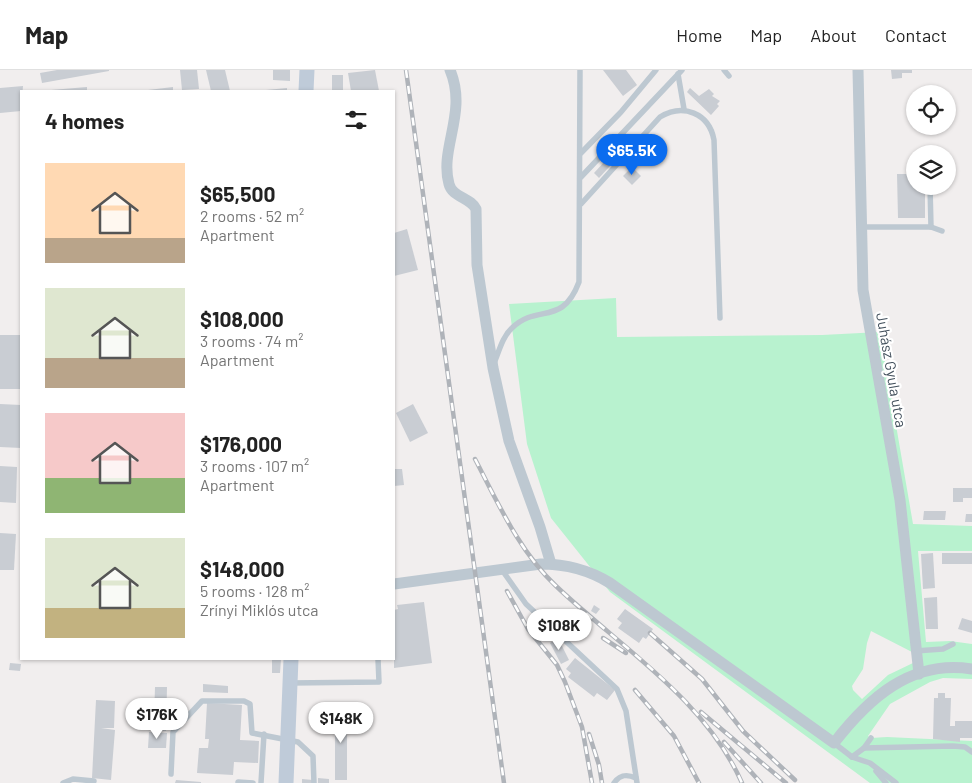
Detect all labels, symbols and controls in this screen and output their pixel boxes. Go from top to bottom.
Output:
text: Map [25,20,68,49]
text: Home [676,24,722,46]
text: Map [750,24,782,46]
text: About [810,24,857,46]
text: Contact [885,24,947,46]
map controls [906,85,956,195]
button: locate [906,85,956,135]
icon: filters [342,106,370,134]
text: 4 homes [45,108,124,133]
pin: $65.5K [591,134,673,176]
text: $65.5K [607,140,657,159]
button: layers [906,145,956,195]
text: $65,500 [200,181,275,206]
icon: home [85,183,145,243]
text: 2 rooms · 52 m² [200,206,304,225]
text: Apartment [200,225,275,244]
text: $108,000 [200,306,284,331]
icon: home [85,308,145,368]
street label: Juhász Gyula utca [873,311,911,429]
text: 3 rooms · 74 m² [200,331,303,350]
text: Apartment [200,350,275,369]
text: $176,000 [200,431,282,456]
icon: home [85,433,145,493]
text: 3 rooms · 107 m² [200,456,309,475]
text: Apartment [200,475,275,494]
text: $148,000 [200,556,284,581]
icon: home [85,558,145,618]
text: 5 rooms · 128 m² [200,581,309,600]
text: Zrínyi Miklós utca [200,600,318,619]
pin: $108K [524,608,594,651]
text: $108K [538,615,580,634]
pin: $176K [122,698,192,740]
pin: $148K [306,702,376,744]
text: $176K [136,704,178,723]
text: $148K [319,708,363,727]

